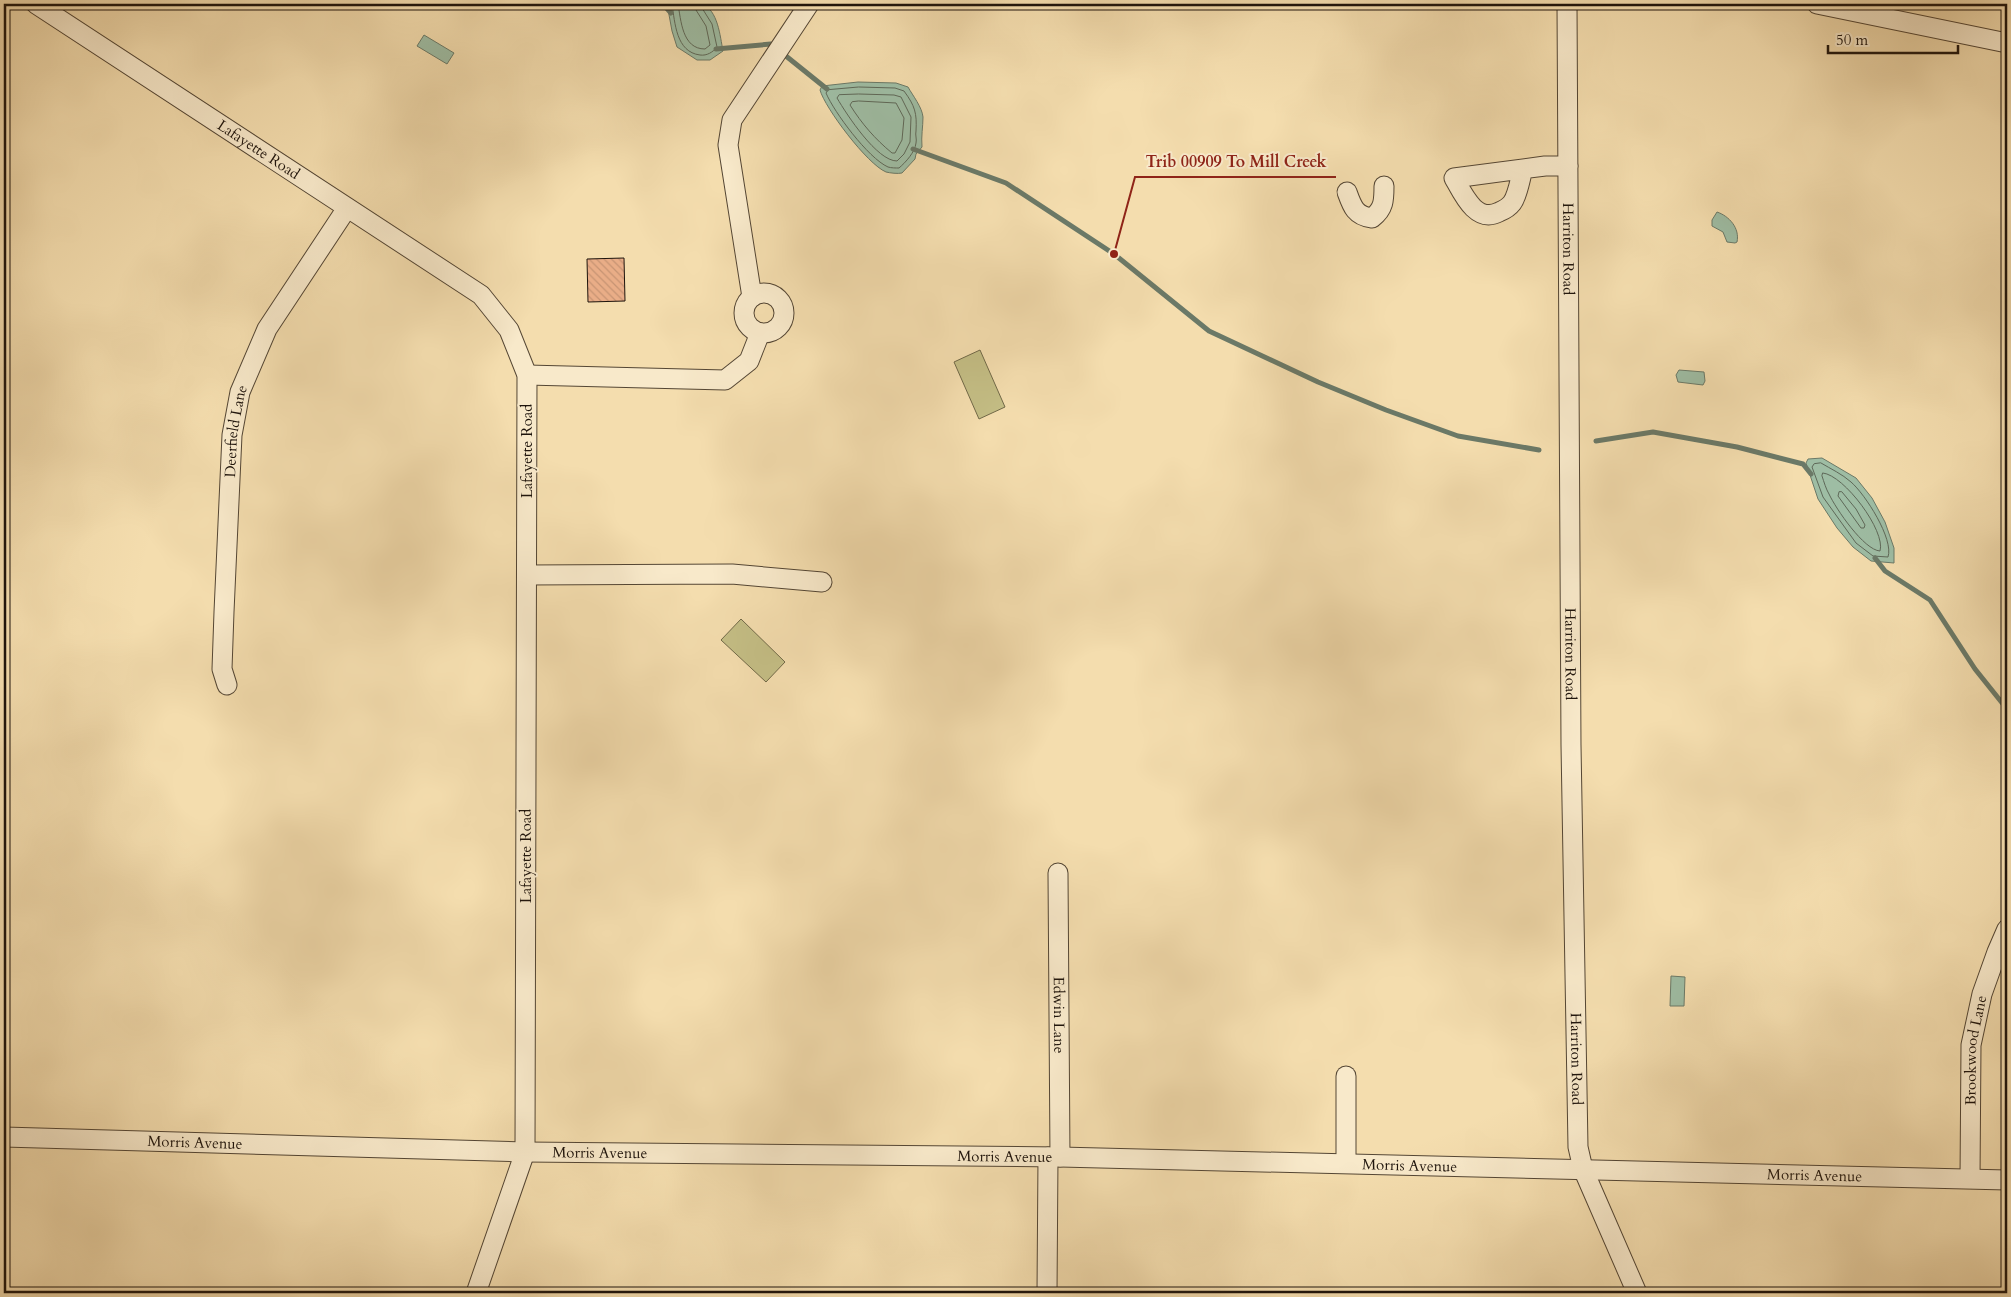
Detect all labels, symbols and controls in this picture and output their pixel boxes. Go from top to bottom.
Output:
scale bar [1828,22,1958,54]
text: 50 m [1836,30,1868,50]
street label: Lafayette Road [214,115,304,184]
callout: Trib 00909 To Mill Creek [1135,146,1336,177]
text: Trib 00909 To Mill Creek [1145,151,1327,173]
street label: Harriton Road [1558,203,1579,295]
street label: Deerfield Lane [220,382,252,478]
street label: Lafayette Road [517,404,537,498]
street label: Harriton Road [1560,608,1581,700]
street label: Lafayette Road [516,809,536,903]
street label: Edwin Lane [1049,976,1069,1054]
street label: Brookwood Lane [1961,993,1991,1106]
street label: Harriton Road [1566,1012,1587,1105]
street label: Morris Avenue [147,1131,243,1154]
street label: Morris Avenue [552,1142,648,1163]
street label: Morris Avenue [957,1146,1053,1167]
street label: Morris Avenue [1362,1154,1458,1177]
street label: Morris Avenue [1767,1164,1863,1186]

